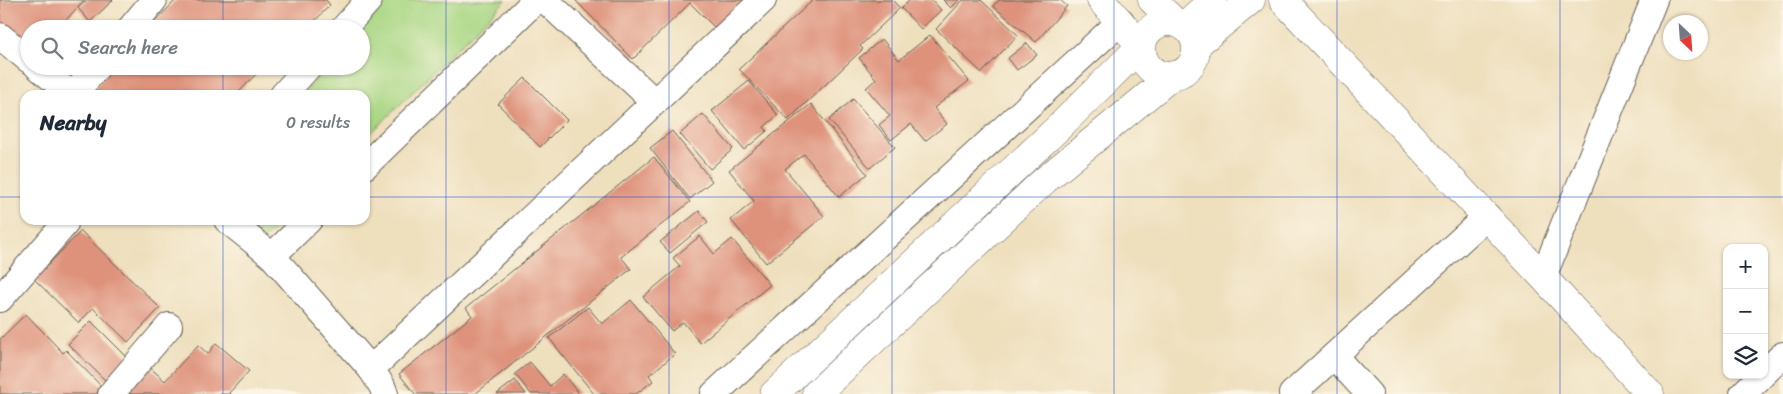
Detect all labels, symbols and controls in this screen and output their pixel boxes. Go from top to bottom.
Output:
north arrow [1663,15,1708,60]
search box [20,20,370,75]
text: Search here [78,31,178,64]
icon: search [38,34,66,62]
text: Nearby [40,104,106,142]
text: 0 results [286,108,350,137]
map controls [1723,244,1768,379]
button: + [1723,244,1768,289]
button: − [1723,289,1768,334]
button: layers [1723,334,1768,379]

